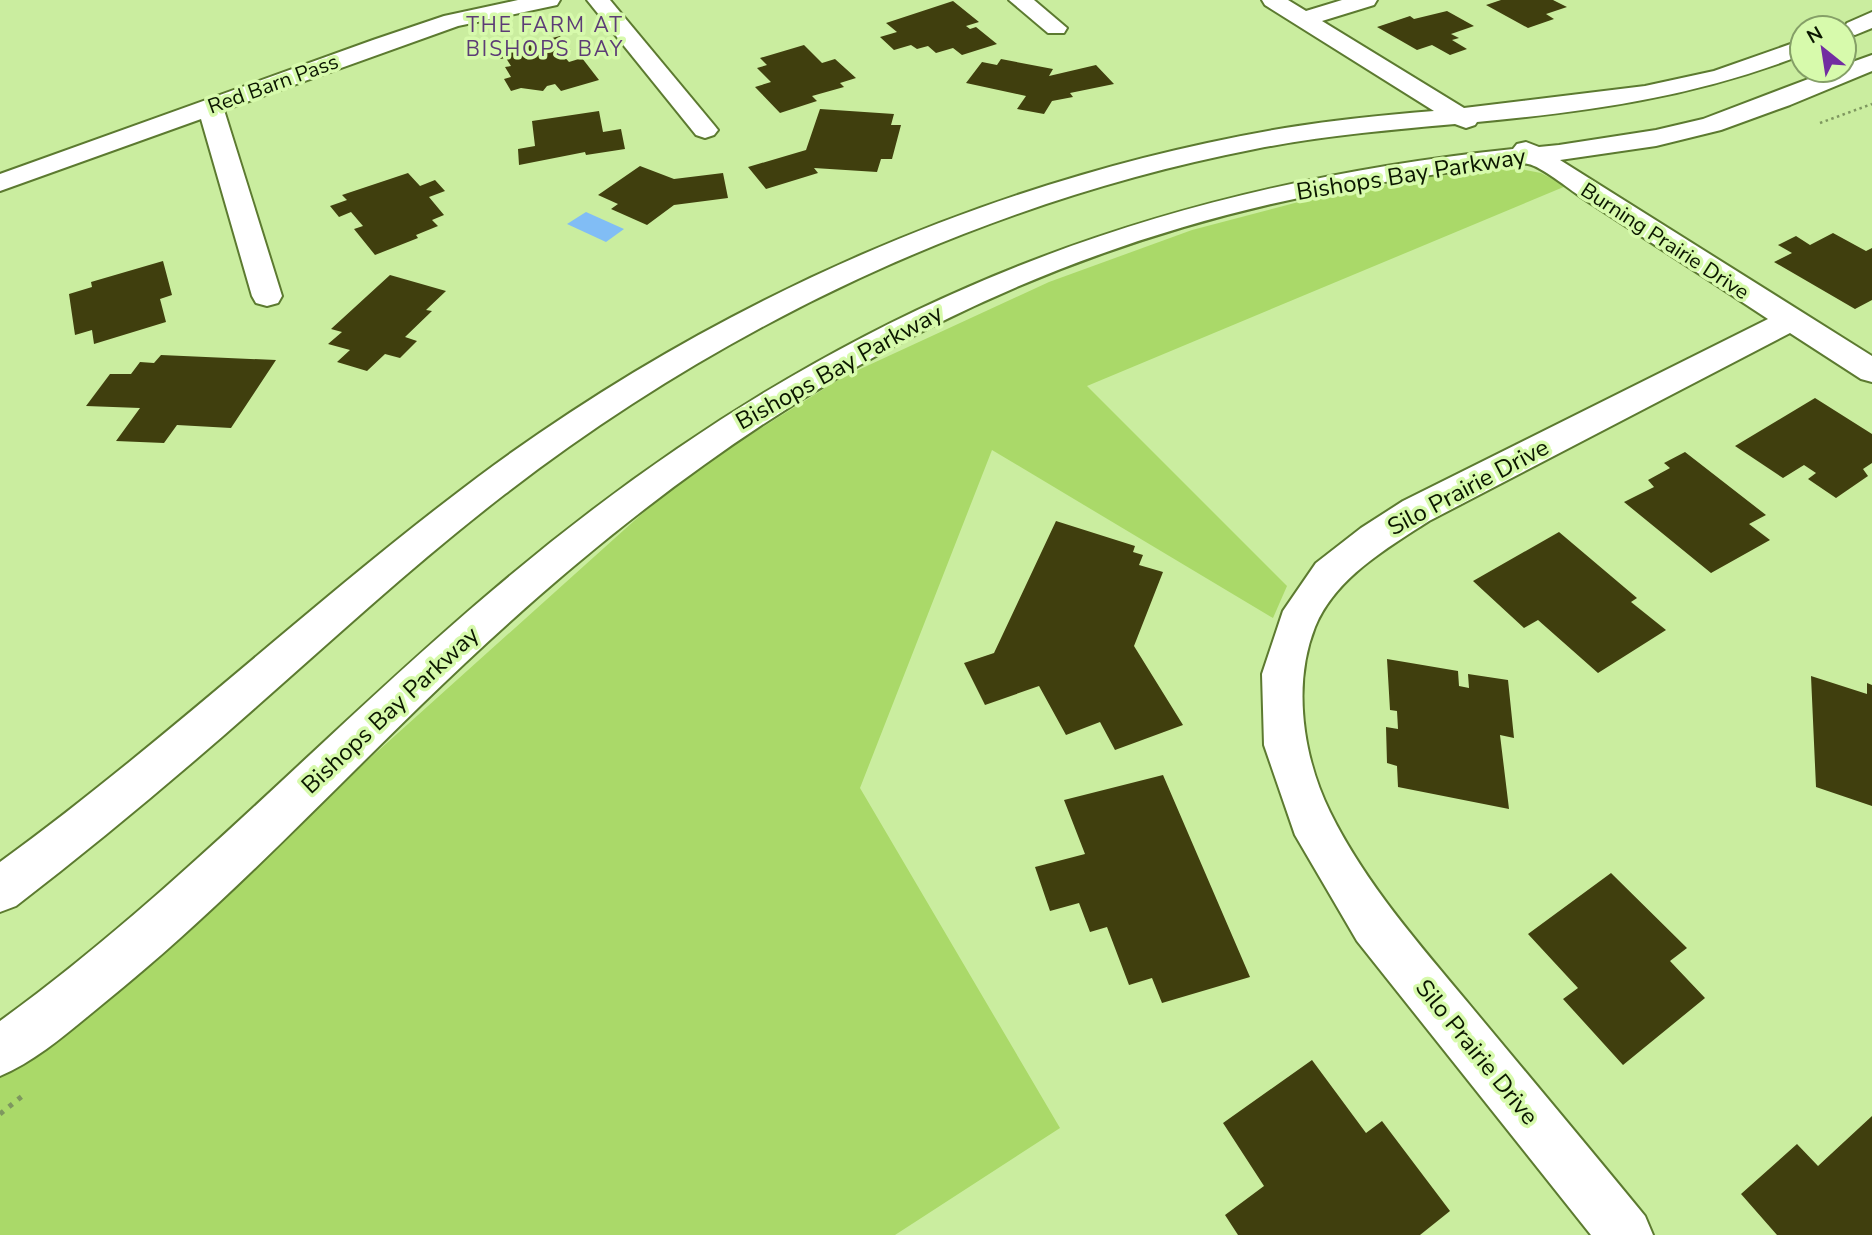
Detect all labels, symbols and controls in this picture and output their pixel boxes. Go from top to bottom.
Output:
district label: THE FARM AT BISHOPS BAY [466,11,624,63]
north arrow [1788,14,1858,84]
text: N [1802,20,1828,50]
street label: Red Barn Pass [204,47,342,121]
street label: Bishops Bay Parkway [1294,140,1529,208]
street label: Burning Prairie Drive [1576,176,1754,306]
street label: Bishops Bay Parkway [730,297,949,437]
street label: Silo Prairie Drive [1382,431,1554,543]
street label: Bishops Bay Parkway [294,619,486,801]
street label: Silo Prairie Drive [1408,973,1546,1131]

